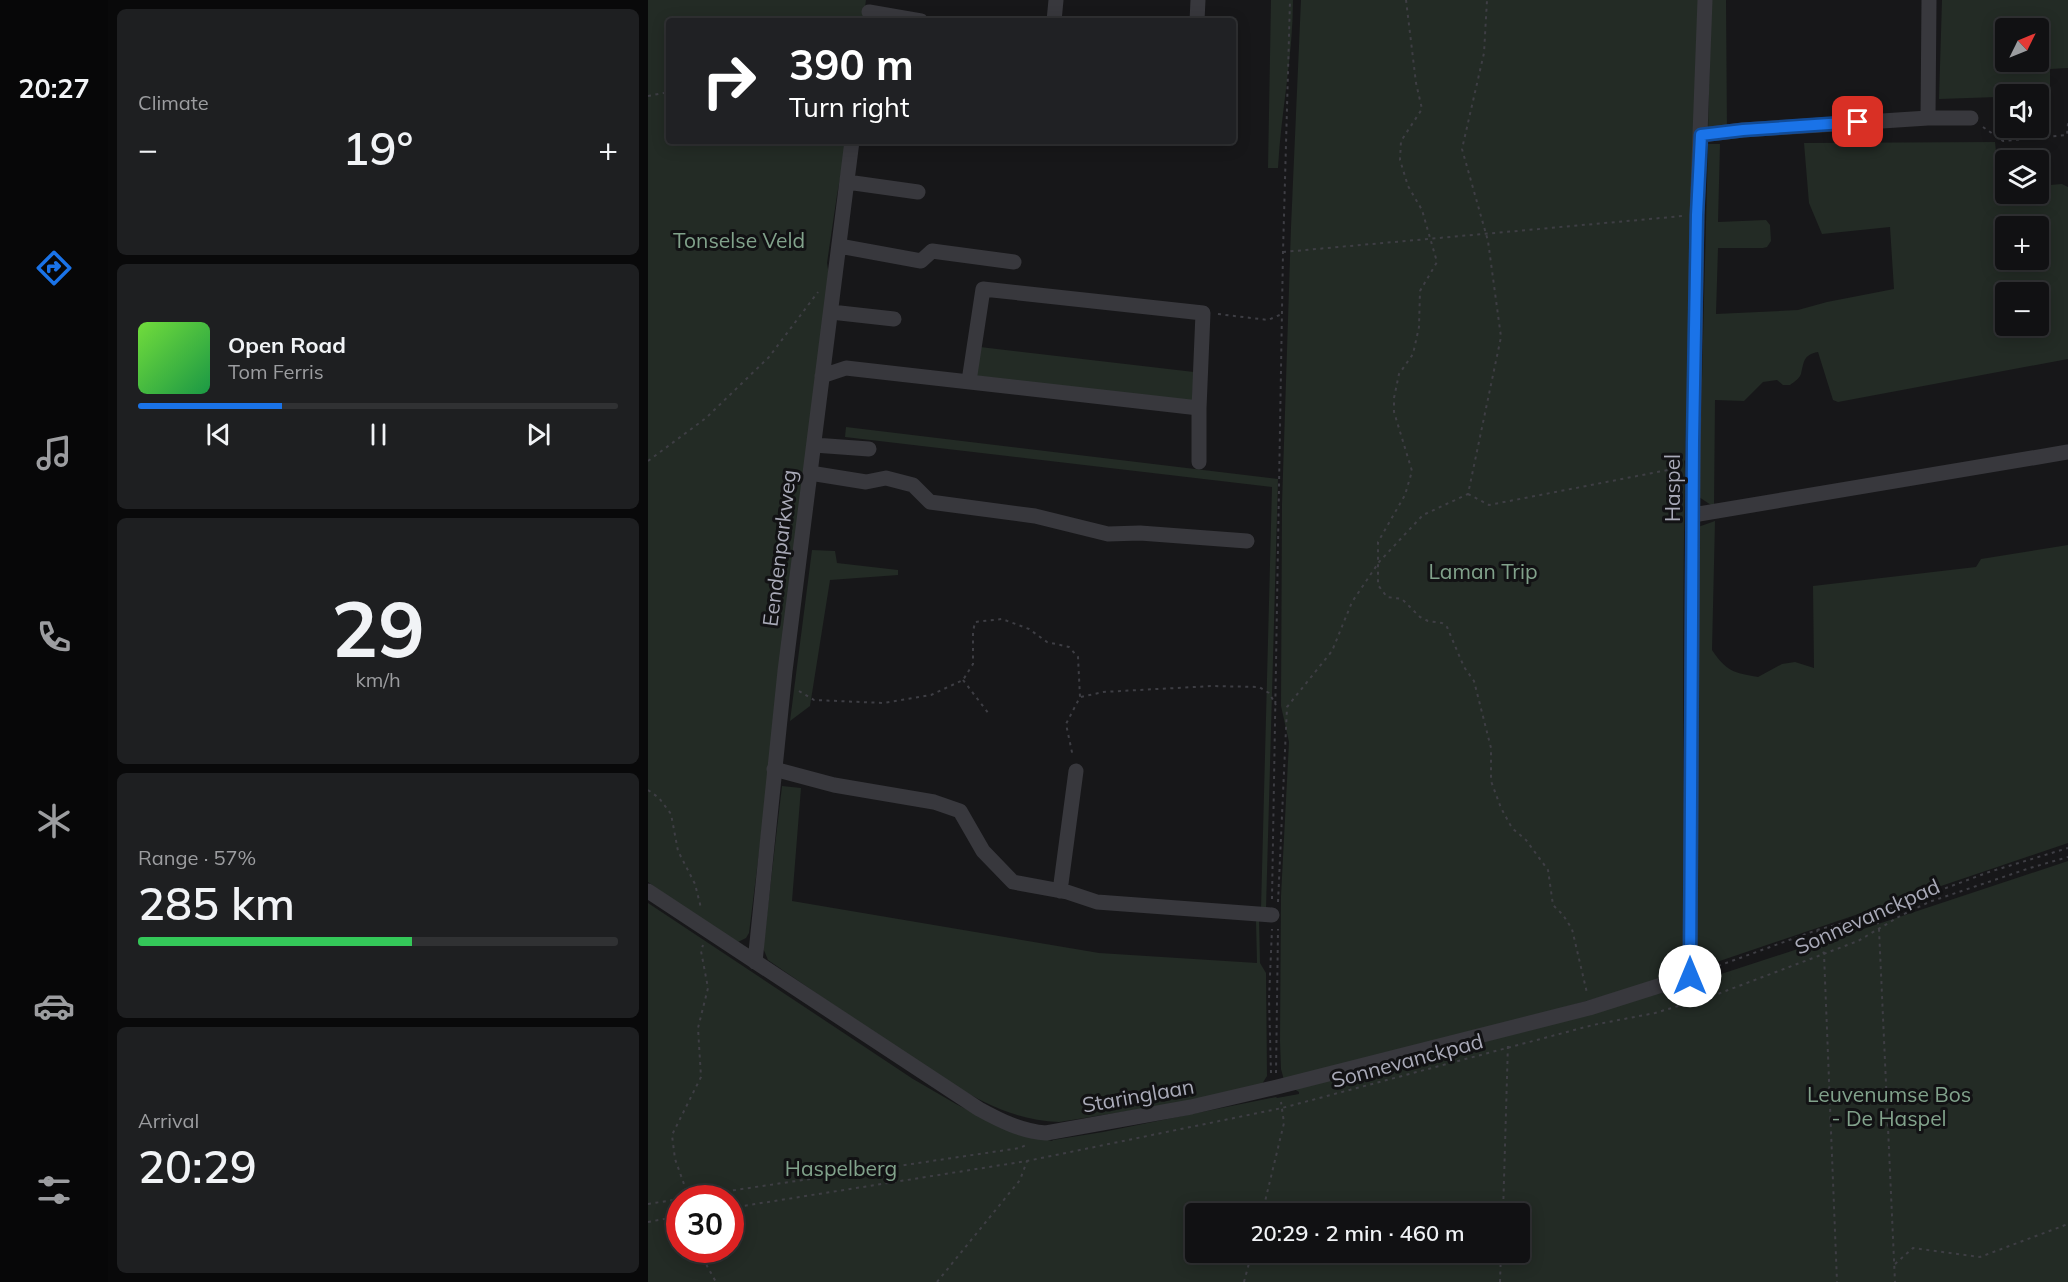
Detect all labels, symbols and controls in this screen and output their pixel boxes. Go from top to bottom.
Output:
north arrow [1995,18,2049,72]
map controls [1995,18,2049,336]
text: 390 m [789,38,914,91]
icon: right [690,42,768,120]
text: 20:27 [18,71,90,105]
button: sound [1995,84,2049,138]
text: Climate [138,90,209,115]
text: Turn right [789,90,909,124]
pin [1832,96,1883,147]
icon: arrive [1841,105,1874,138]
text: 19° [343,120,413,176]
text: − [138,128,158,169]
text: + [598,128,618,169]
button: layers [1995,150,2049,204]
button: + [1995,216,2049,270]
park label: Tonselse Veld [673,227,805,253]
icon: directions [33,247,75,289]
button: − [1995,282,2049,336]
text: Open Road [228,331,346,359]
text: Tom Ferris [228,359,324,384]
icon: previous [202,418,235,451]
icon: pause [362,418,395,451]
icon: next [522,418,555,451]
icon: music [33,432,75,474]
street label: Haspel [1659,454,1685,522]
street label: Eendenparkweg [756,468,802,628]
park label: Laman Trip [1428,558,1538,584]
text: 29 [331,579,425,677]
icon: phone [33,616,75,658]
text: km/h [355,667,401,692]
icon: climate [33,800,75,842]
text: Range · 57% [138,845,256,870]
street label: Sonnevanckpad [1791,872,1943,960]
text: 285 km [138,875,295,931]
position arrow [1658,944,1722,1008]
icon: car [33,985,75,1027]
street label: Sonnevanckpad [1328,1027,1486,1093]
street label: Staringlaan [1080,1072,1196,1118]
park label: Leuvenumse Bos - De Haspel [1807,1081,1971,1131]
text: Arrival [138,1108,199,1133]
text: 20:29 [138,1138,257,1194]
park label: Haspelberg [785,1155,897,1181]
icon: filters [33,1169,75,1211]
speed limit sign: 30 [666,1185,744,1263]
text: 20:29 · 2 min · 460 m [1250,1219,1465,1247]

